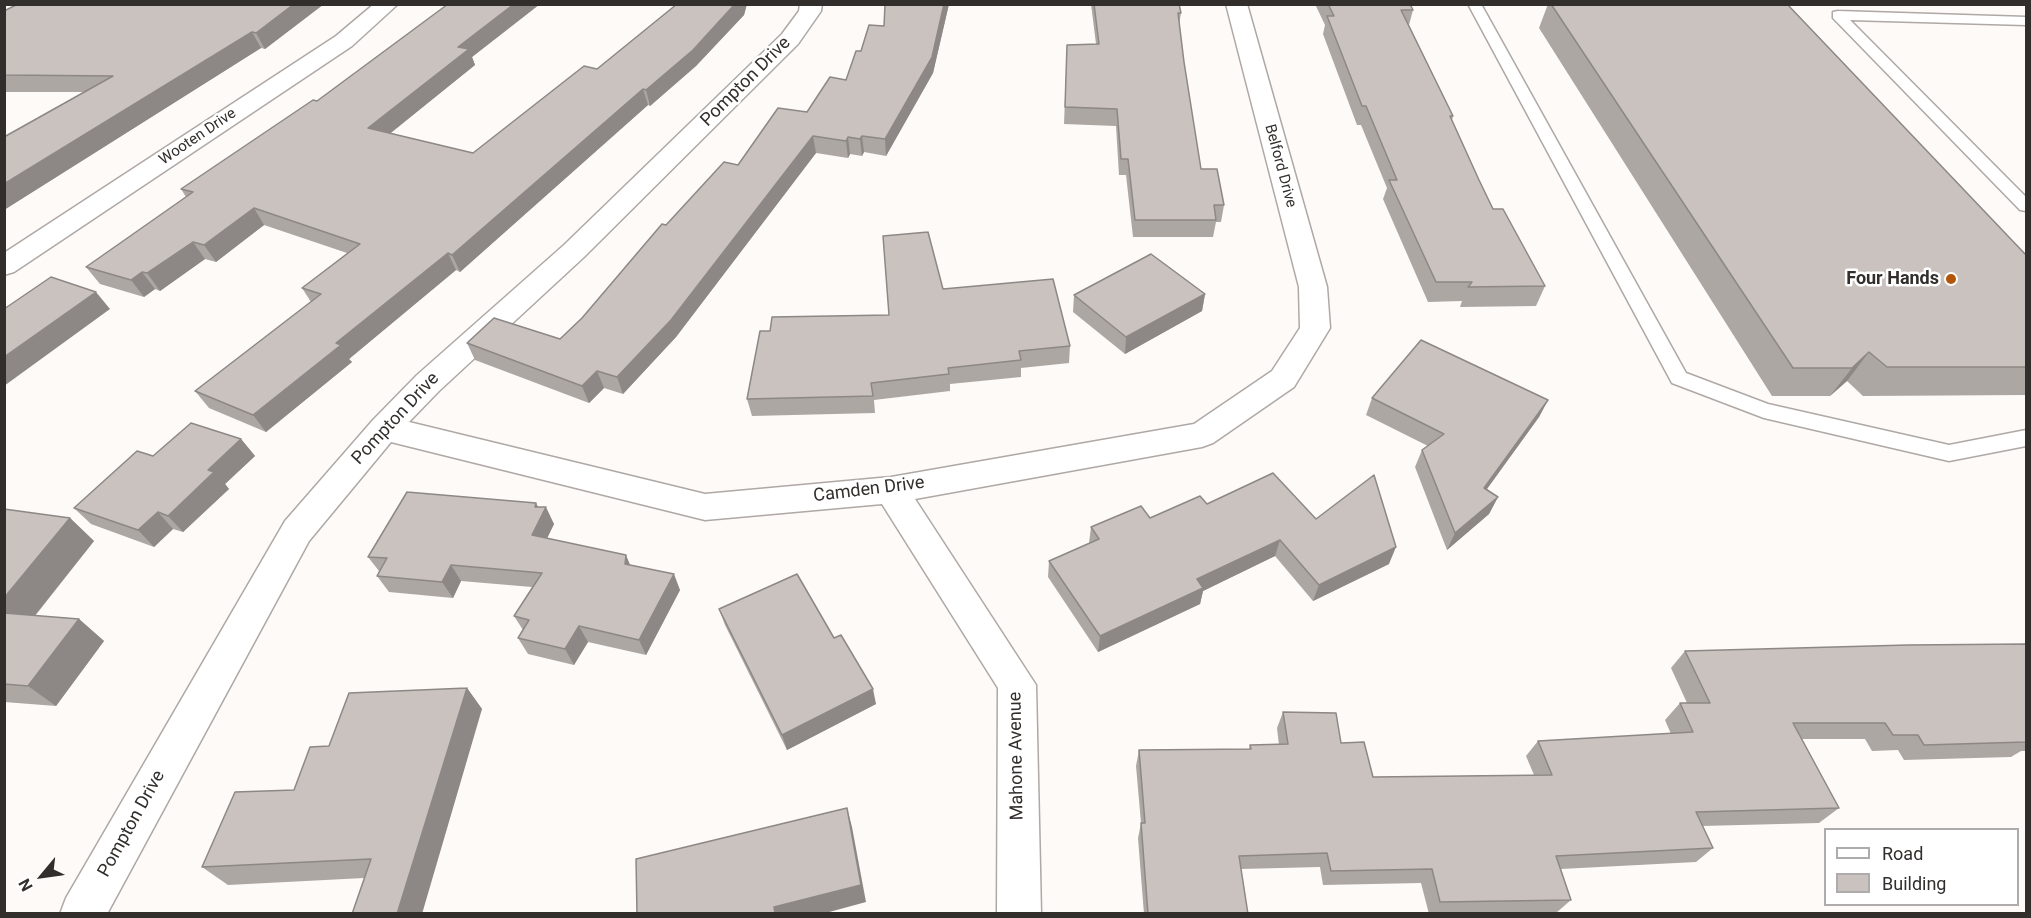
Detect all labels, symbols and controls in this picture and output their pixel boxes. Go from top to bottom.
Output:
street label: Pompton Drive [697,33,795,131]
street label: Wooten Drive [156,105,240,169]
street label: Belford Drive [1260,122,1300,210]
place label: Four Hands [1846,268,1939,290]
marker: Four Hands [1944,272,1958,286]
street label: Pompton Drive [348,368,444,470]
street label: Camden Drive [812,472,926,508]
street label: Mahone Avenue [1005,692,1029,820]
street label: Pompton Drive [94,767,170,881]
legend [1824,828,2019,906]
text: Road [1882,843,1923,864]
north arrow [12,846,72,906]
text: Building [1882,873,1946,894]
text: N [15,875,37,895]

